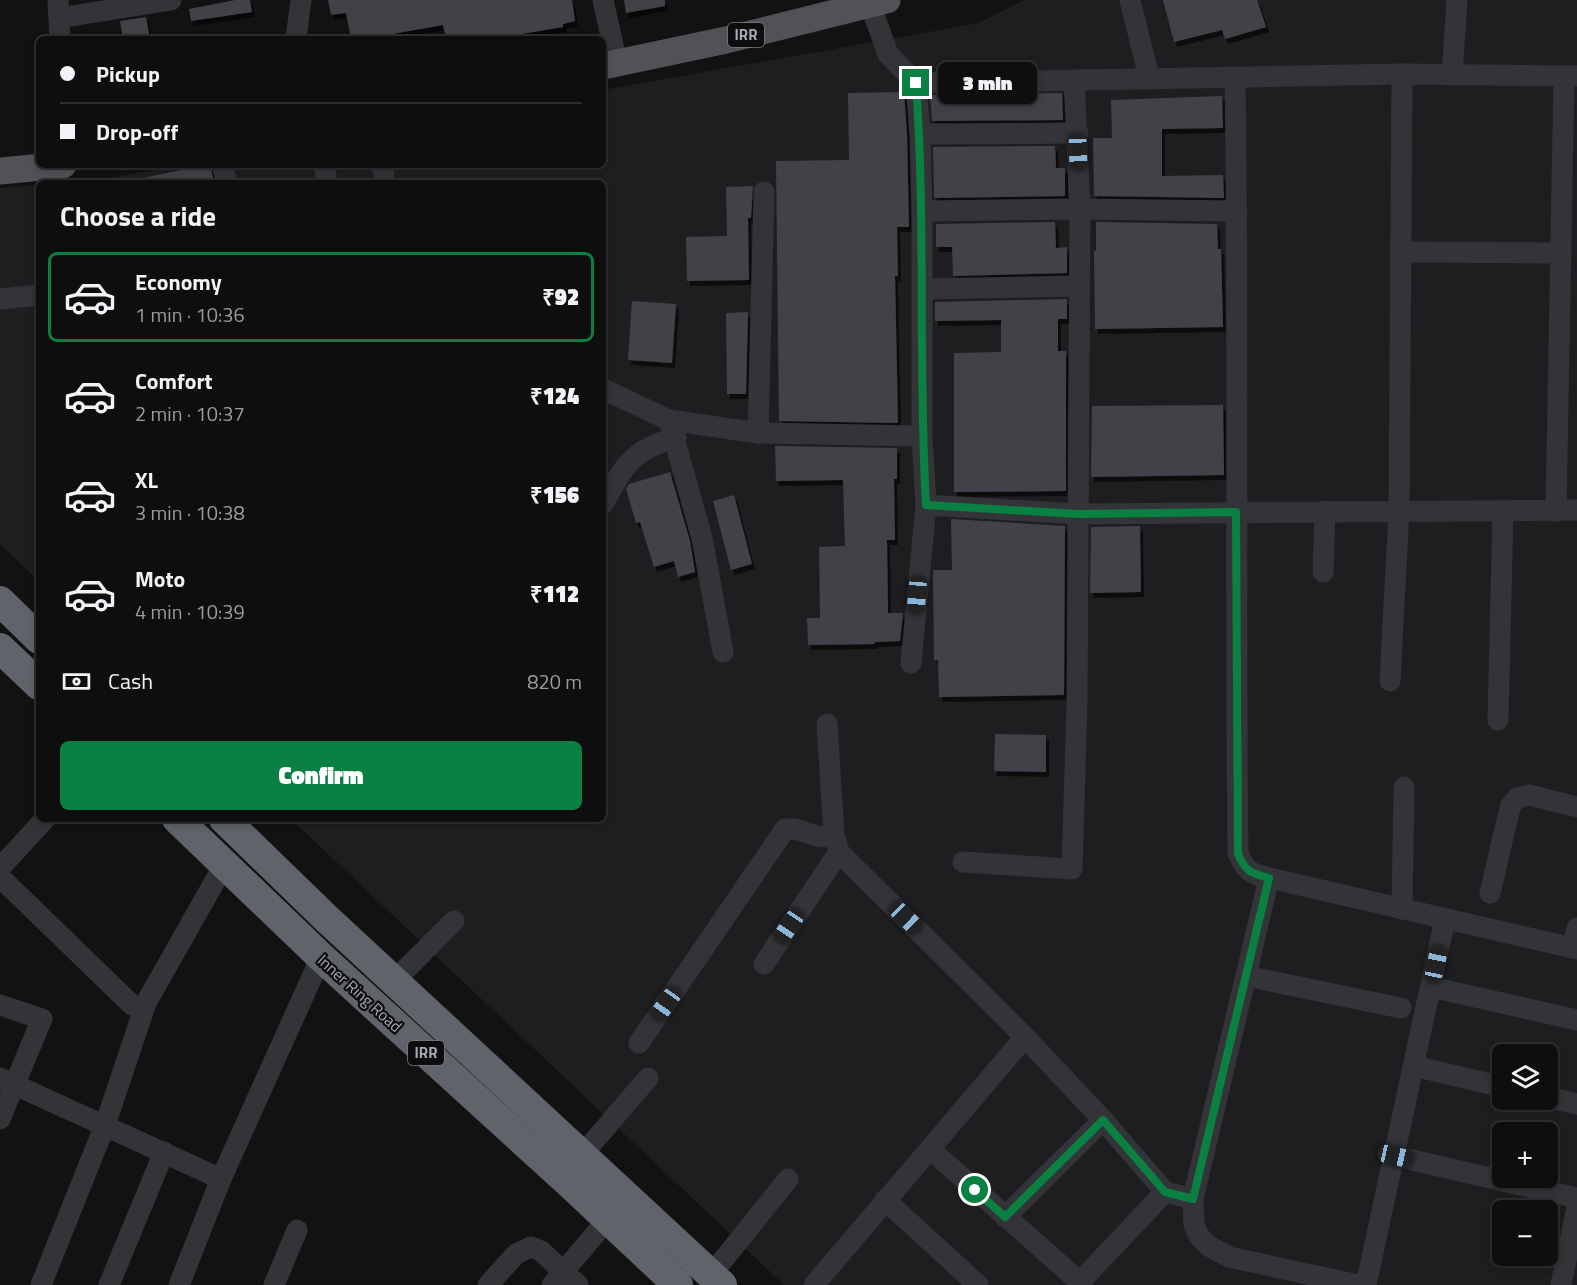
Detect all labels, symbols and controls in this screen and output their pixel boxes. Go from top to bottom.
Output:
road number: IRR [728,23,764,47]
text: Pickup [96,57,160,91]
callout: 3 min [937,62,1036,104]
text: 3 min [963,67,1012,98]
route end [902,69,929,96]
text: Drop-off [96,115,178,149]
car [1068,134,1088,170]
text: Choose a ride [60,195,216,236]
text: Economy [135,265,222,299]
icon: car [63,270,117,324]
text: ₹92 [542,280,579,314]
text: 1 min · 10:36 [135,299,245,330]
text: Comfort [135,364,213,398]
icon: car [63,369,117,423]
text: ₹124 [530,379,579,413]
text: 2 min · 10:37 [135,398,245,429]
text: XL [135,463,158,497]
icon: car [63,468,117,522]
text: ₹156 [530,478,579,512]
text: 3 min · 10:38 [135,497,245,528]
text: Moto [135,562,185,596]
icon: car [63,567,117,621]
car [906,576,928,614]
text: ₹112 [530,577,579,611]
text: 4 min · 10:39 [135,596,245,627]
text: Cash [108,664,153,698]
icon: cash [60,665,93,698]
text: 820 m [527,666,582,697]
button: Confirm [60,741,582,810]
car [887,899,925,937]
car [771,906,807,946]
car [1423,945,1449,983]
street label: Inner Ring Road [312,948,408,1038]
car [648,984,684,1024]
road number: IRR [408,1041,444,1065]
map controls [1492,1044,1558,1266]
button: layers [1492,1044,1558,1110]
button: + [1492,1122,1558,1188]
car [1375,1143,1415,1169]
route start [961,1176,988,1203]
button: − [1492,1200,1558,1266]

